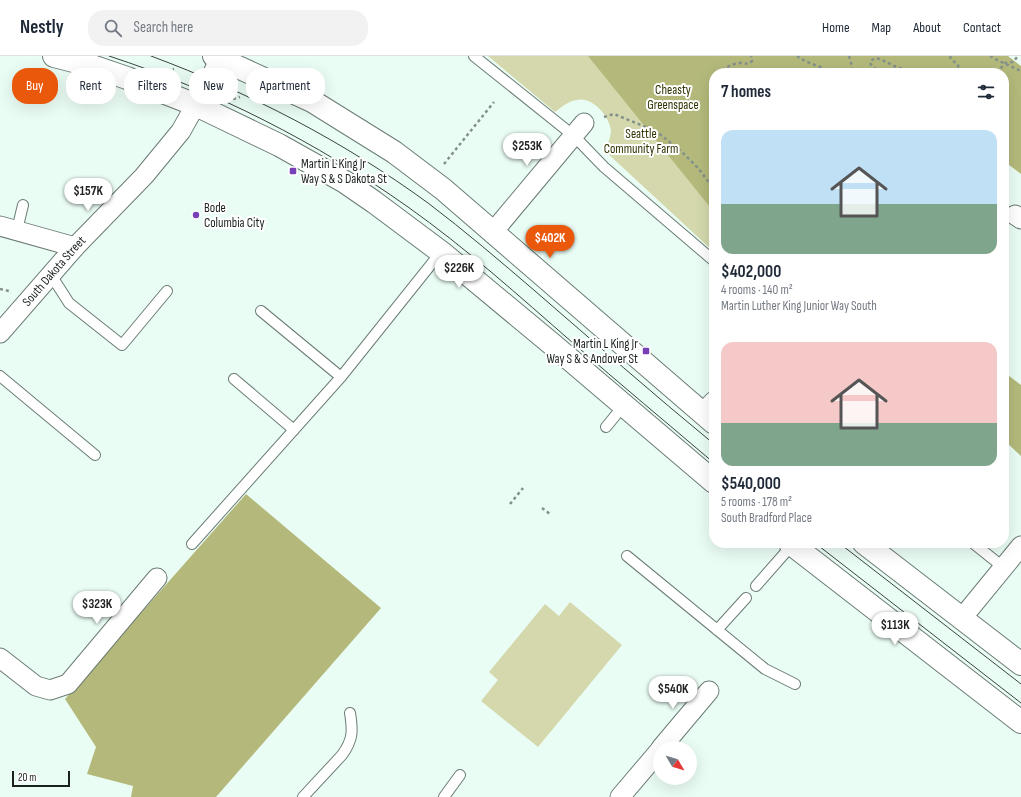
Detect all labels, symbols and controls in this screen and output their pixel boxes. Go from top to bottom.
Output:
search box [88,10,368,46]
text: Nestly [20,16,64,39]
icon: search [102,17,124,39]
text: Search here [134,18,193,37]
text: Home [822,19,850,36]
text: Map [872,19,891,36]
text: About [913,19,941,36]
text: Contact [963,19,1001,36]
chip: Buy [12,68,58,104]
chip: Rent [66,68,116,104]
chip: Filters [124,68,181,104]
chip: New [189,68,238,104]
chip: Apartment [246,68,325,104]
icon: filters [975,81,997,103]
park label: Cheasty Greenspace [647,82,699,113]
text: 7 homes [721,82,771,102]
park label: Seattle Community Farm [604,126,678,157]
pin: $253K [499,133,555,167]
text: $253K [512,138,542,154]
place label: Martin L King Jr Way S & S Dakota St [301,156,387,187]
icon: home [823,156,895,228]
marker: Martin L King Jr Way S & S Dakota St [288,166,298,176]
pin: $157K [60,178,116,212]
text: $157K [73,183,103,199]
place label: Bode Columbia City [204,200,264,231]
marker: Bode Columbia City [191,210,201,220]
pin: $402K [522,225,578,259]
text: $402K [535,230,566,246]
street label: South Dakota Street [19,233,89,310]
pin: $226K [431,255,487,289]
text: $226K [444,260,474,276]
text: $402,000 [721,262,781,282]
text: 4 rooms · 140 m² [721,282,793,298]
text: Martin Luther King Junior Way South [721,298,877,314]
place label: Martin L King Jr Way S & S Andover St [546,336,638,367]
marker: Martin L King Jr Way S & S Andover St [641,346,651,356]
icon: home [823,368,895,440]
text: $540,000 [721,474,781,494]
text: 5 rooms · 178 m² [721,494,792,510]
text: South Bradford Place [721,510,812,526]
pin: $323K [69,591,125,625]
text: $323K [82,596,112,612]
pin: $113K [867,612,923,646]
text: $113K [880,617,910,633]
pin: $540K [645,676,701,710]
text: $540K [657,681,689,697]
north arrow [653,741,697,785]
map controls [653,741,697,785]
scale bar [12,769,70,788]
text: 20 m [18,771,36,784]

